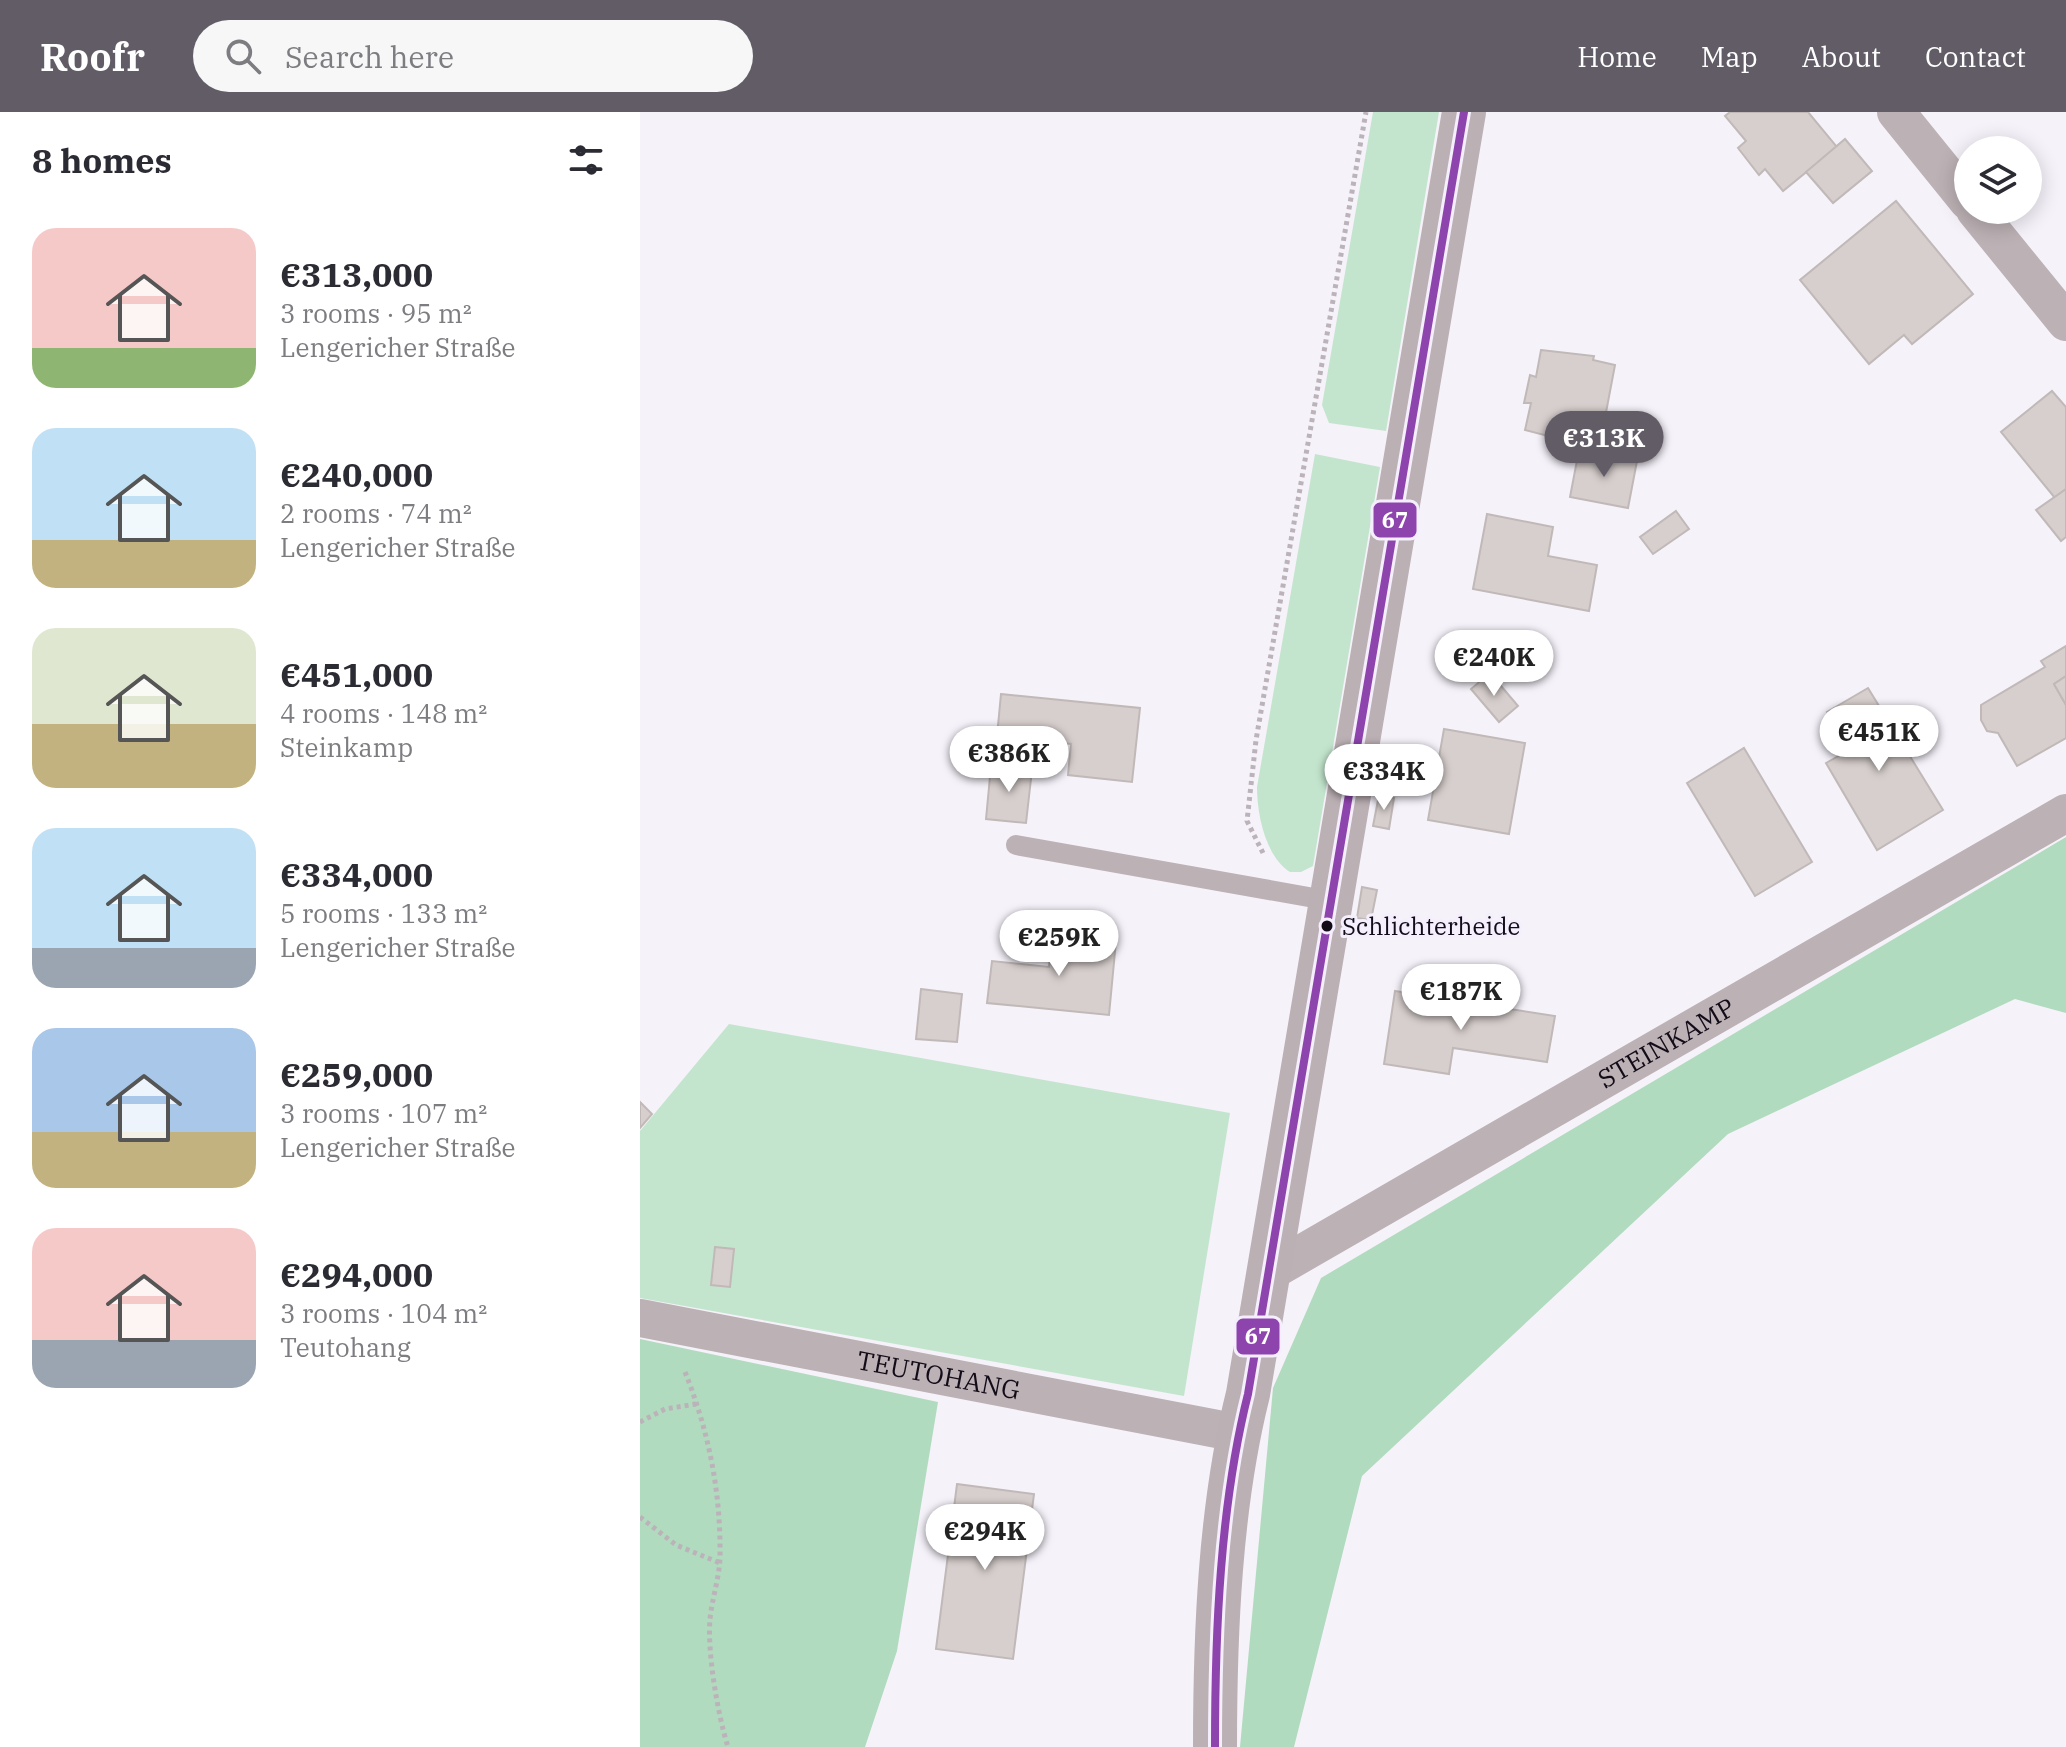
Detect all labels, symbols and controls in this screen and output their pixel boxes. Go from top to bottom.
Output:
search box [193,20,753,92]
text: Roofr [40,32,145,81]
icon: search [221,34,265,78]
text: Search here [285,37,454,76]
text: Home [1577,38,1657,75]
text: Map [1701,38,1758,75]
text: About [1802,38,1881,75]
text: Contact [1925,38,2026,75]
map controls [1954,136,2042,224]
button: layers [1954,136,2042,224]
text: 8 homes [32,138,172,182]
icon: filters [564,138,608,182]
text: €313,000 [280,252,433,296]
icon: home [96,260,192,356]
text: 3 rooms · 95 m² [280,296,472,330]
text: Lengericher Straße [280,330,516,364]
pin: €313K [1548,411,1660,479]
text: €313K [1563,420,1645,454]
text: €240,000 [280,452,433,496]
icon: home [96,460,192,556]
text: 2 rooms · 74 m² [280,496,472,530]
line badge: 67 [1372,501,1418,539]
text: 67 [1382,505,1408,534]
text: Lengericher Straße [280,530,516,564]
pin: €240K [1438,630,1550,698]
text: €240K [1453,639,1535,673]
text: €451,000 [280,652,433,696]
icon: home [96,660,192,756]
text: 4 rooms · 148 m² [280,696,487,730]
pin: €451K [1823,705,1935,773]
text: €451K [1838,714,1920,748]
pin: €386K [953,726,1065,794]
text: Steinkamp [280,730,413,764]
text: €386K [968,735,1050,769]
pin: €334K [1328,744,1440,812]
text: €334K [1343,753,1425,787]
text: €334,000 [280,852,433,896]
icon: home [96,860,192,956]
text: 5 rooms · 133 m² [280,896,487,930]
pin: €259K [1003,910,1115,978]
place label: Schlichterheide [1342,910,1520,942]
marker: Schlichterheide [1319,918,1335,934]
text: €259K [1018,919,1100,953]
text: Lengericher Straße [280,930,516,964]
pin: €187K [1405,964,1517,1032]
text: €187K [1420,973,1502,1007]
street label: STEINKAMP [1591,989,1741,1095]
text: €259,000 [280,1052,433,1096]
icon: home [96,1060,192,1156]
text: 3 rooms · 107 m² [280,1096,487,1130]
text: Lengericher Straße [280,1130,516,1164]
text: €294,000 [280,1252,433,1296]
icon: home [96,1260,192,1356]
text: 3 rooms · 104 m² [280,1296,487,1330]
line badge: 67 [1235,1317,1281,1356]
text: 67 [1245,1321,1271,1350]
text: Teutohang [280,1330,411,1364]
street label: TEUTOHANG [854,1342,1023,1407]
pin: €294K [929,1504,1041,1572]
text: €294K [944,1513,1026,1547]

